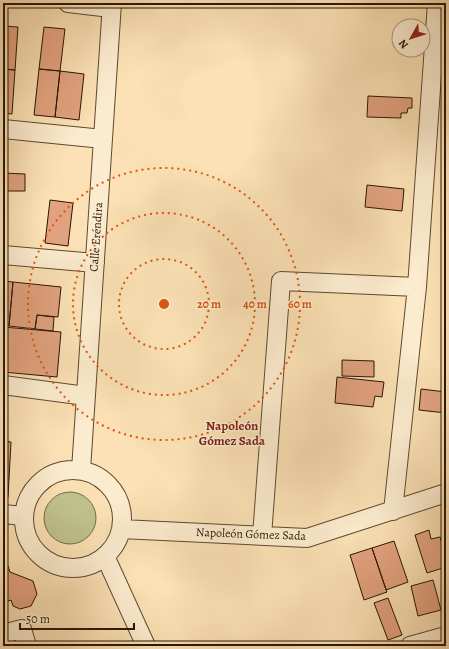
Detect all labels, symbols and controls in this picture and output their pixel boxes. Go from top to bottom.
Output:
north arrow [391,18,431,58]
text: N [395,36,412,52]
street label: Calle Eréndira [86,201,106,272]
text: 20 m [197,296,221,312]
text: 40 m [243,296,267,312]
text: 60 m [288,296,312,312]
centre of rings [157,297,171,311]
district label: Napoleón Gómez Sada [199,417,266,449]
street label: Napoleón Gómez Sada [196,524,307,544]
scale bar [20,605,134,631]
text: 50 m [26,611,50,627]

